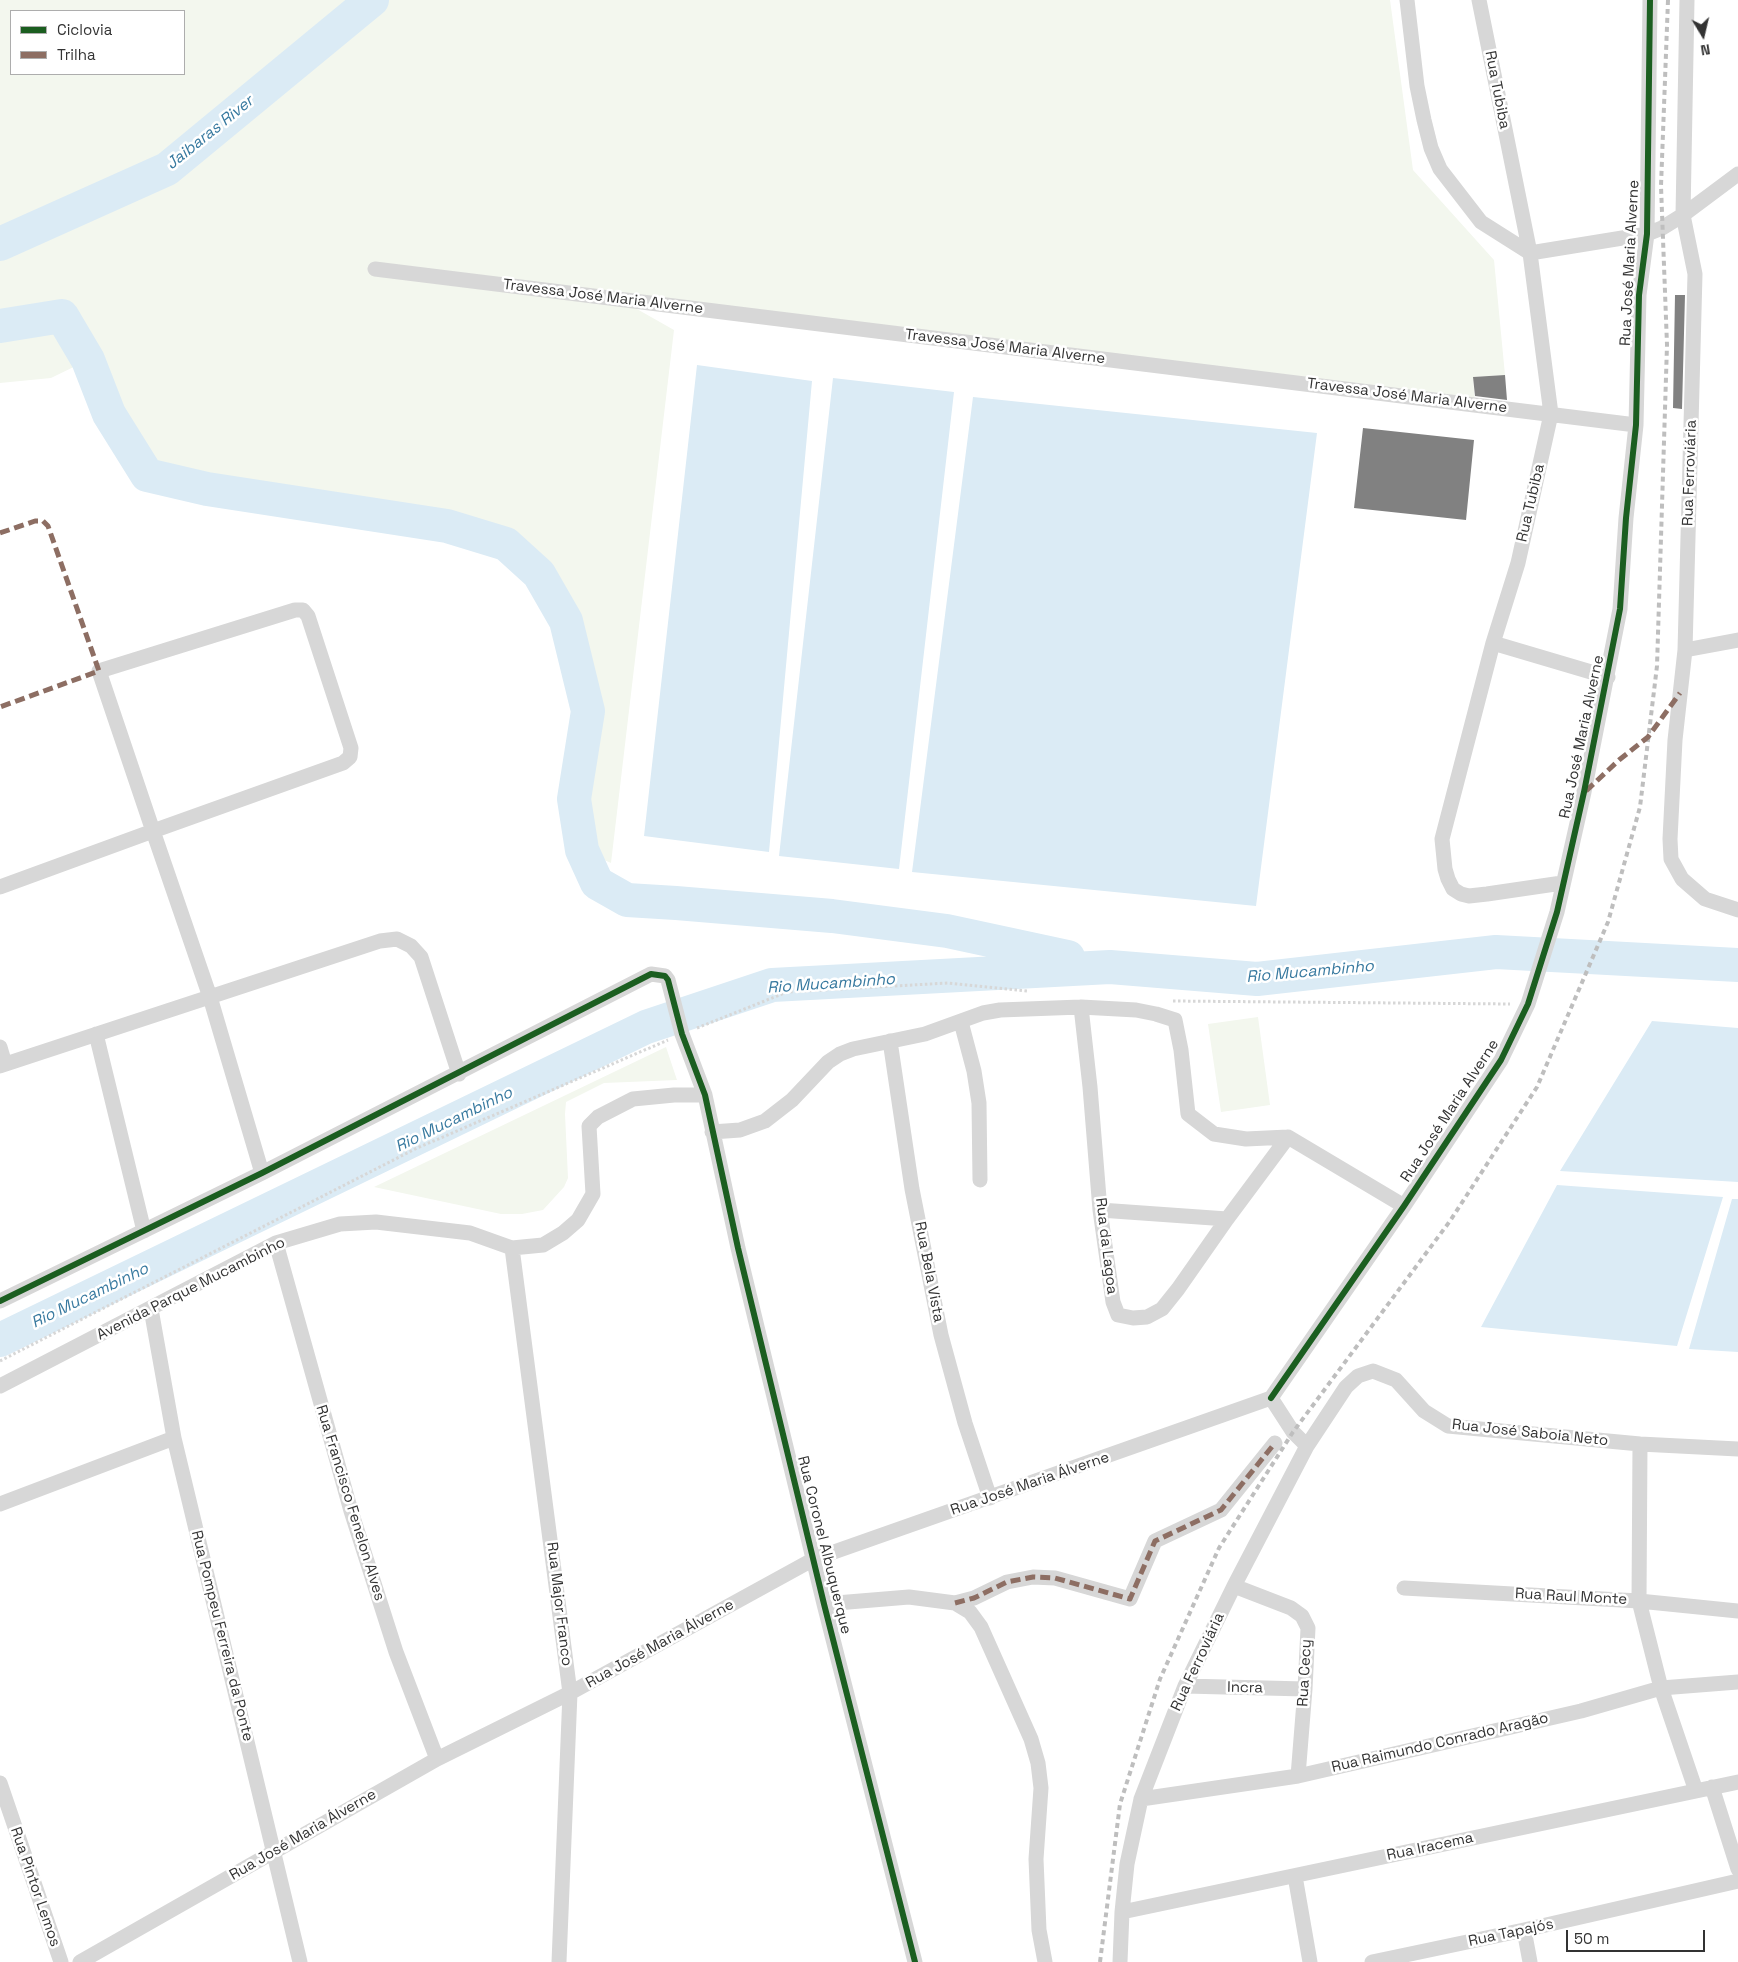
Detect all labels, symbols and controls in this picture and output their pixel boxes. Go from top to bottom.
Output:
legend [10,10,185,75]
north arrow [1678,10,1728,60]
text: Ciclovia [57,20,112,39]
text: N [1699,40,1711,59]
text: Trilha [57,45,96,64]
street label: Rua Tubiba [1481,49,1513,131]
water label: Jaibaras River [162,92,258,174]
street label: Rua José Maria Alverne [1617,179,1643,347]
street label: Travessa José Maria Alverne [502,276,704,318]
street label: Travessa José Maria Alverne [904,326,1106,368]
street label: Travessa José Maria Alverne [1306,375,1508,417]
street label: Rua Ferroviária [1679,420,1701,526]
street label: Rua Tubiba [1513,462,1549,544]
street label: Rua José Maria Alverne [1556,654,1608,820]
water label: Rio Mucambinho [1245,957,1375,987]
water label: Rio Mucambinho [767,970,895,998]
street label: Rua José Maria Alverne [1397,1036,1503,1186]
water label: Rio Mucambinho [392,1083,516,1157]
street label: Rua da Lagoa [1091,1197,1121,1295]
street label: Rua Bela Vista [910,1220,948,1324]
street label: Avenida Parque Mucambinho [94,1234,288,1344]
water label: Rio Mucambinho [28,1259,152,1333]
street label: Rua Francisco Fenelon Alves [312,1403,388,1603]
street label: Rua José Saboia Neto [1451,1416,1609,1450]
street label: Rua José Maria Álverne [948,1448,1112,1520]
street label: Rua Coronel Albuquerque [793,1454,855,1636]
street label: Rua Pompeu Ferreira da Ponte [187,1529,257,1743]
street label: Rua Major Franco [542,1541,576,1667]
street label: Rua Raul Monte [1514,1585,1628,1609]
street label: Rua José Maria Álverne [583,1596,737,1692]
street label: Rua Ferroviária [1167,1610,1229,1714]
street label: Rua Cecy [1294,1639,1316,1707]
street label: Incra [1227,1679,1263,1697]
street label: Rua Raimundo Conrado Aragão [1330,1709,1550,1777]
street label: Rua José Maria Álverne [226,1786,380,1884]
street label: Rua Pintor Lemos [6,1825,64,1949]
street label: Rua Iracema [1385,1829,1475,1865]
street label: Rua Tapajós [1467,1915,1555,1951]
scale bar [1568,1920,1707,1952]
text: 50 m [1574,1929,1609,1948]

